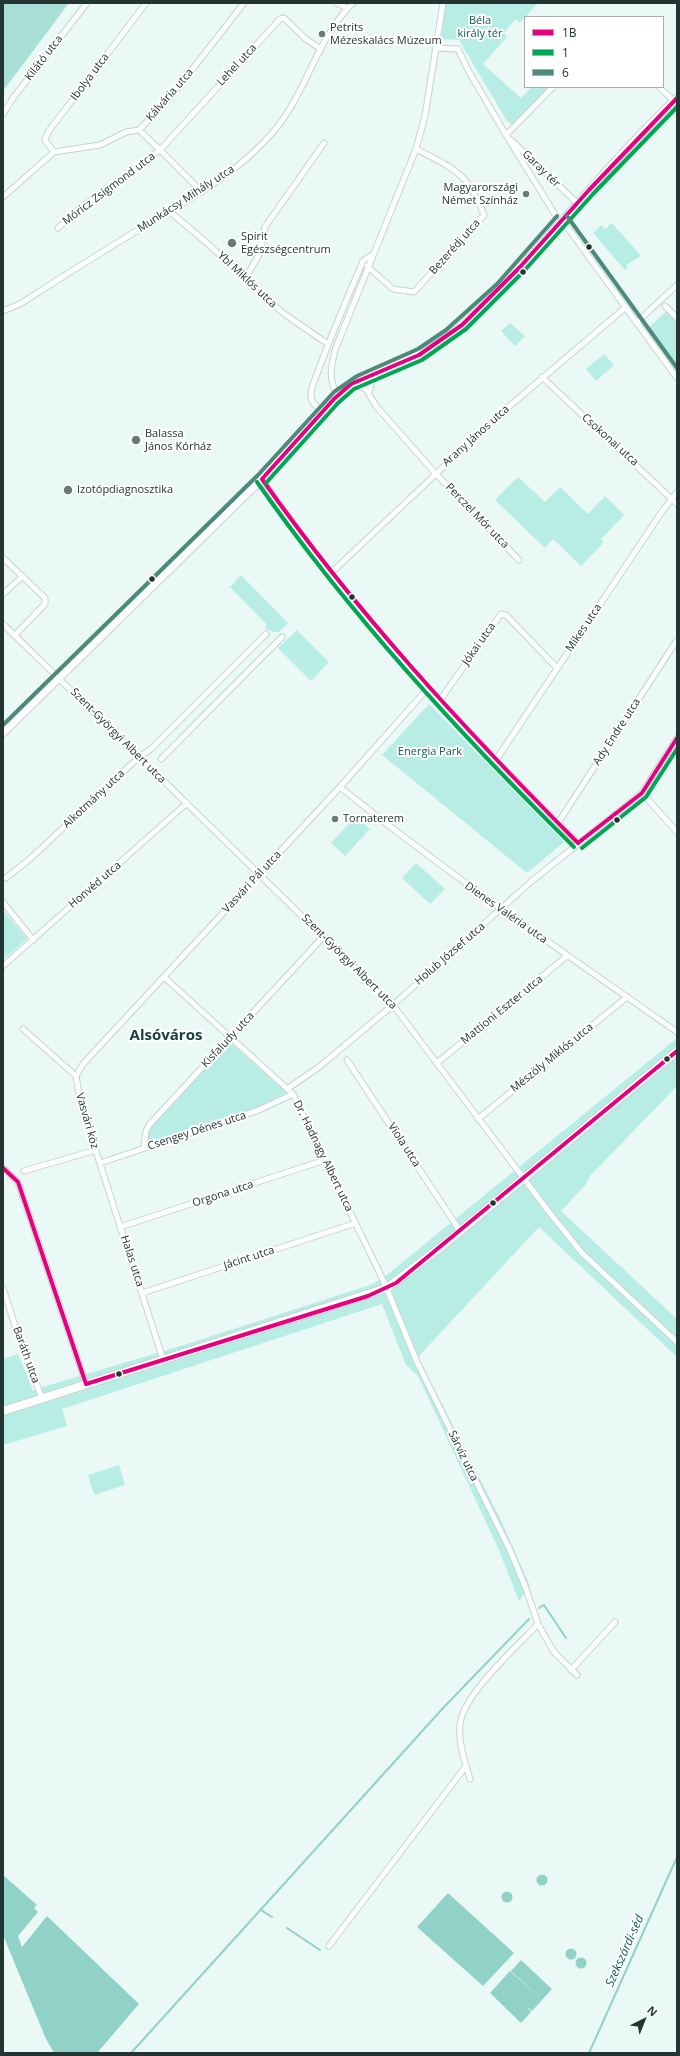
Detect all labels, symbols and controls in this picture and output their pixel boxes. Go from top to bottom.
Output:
park label: Béla király tér [458,14,502,40]
legend [524,16,664,88]
place label: Petrits Mézeskalács Múzeum [330,21,442,47]
text: 1B [562,24,577,41]
marker: Petrits Mézeskalács Múzeum [317,29,327,39]
street label: Kilátó utca [22,33,66,83]
street label: Lehel utca [214,41,260,89]
text: 1 [562,44,569,61]
street label: Ibolya utca [68,51,112,103]
text: 6 [562,64,569,81]
street label: Kálvária utca [144,66,196,124]
street label: Garay tér [519,148,563,190]
street label: Móricz Zsigmond utca [60,150,158,228]
street label: Munkácsy Mihály utca [135,163,237,235]
place label: Magyarországi Német Színház [442,181,518,207]
marker: Magyarországi Német Színház [521,189,531,199]
street label: Bezerédj utca [427,217,483,277]
place label: Spirit Egészségcentrum [241,230,331,256]
marker: Spirit Egészségcentrum [226,237,238,249]
unlabelled marker [584,242,594,252]
street label: Ybl Miklós utca [215,249,279,311]
unlabelled marker [518,267,528,277]
street label: Arany János utca [440,403,512,469]
street label: Csokonai utca [579,411,641,469]
place label: Balassa János Kórház [145,427,211,453]
marker: Balassa János Kórház [130,434,142,446]
street label: Perczel Mór utca [443,481,511,551]
place label: Izotópdiagnosztika [77,483,173,497]
marker: Izotópdiagnosztika [62,484,74,496]
unlabelled marker [147,574,157,584]
unlabelled marker [347,592,357,602]
street label: Mikes utca [563,602,605,654]
street label: Jókai utca [459,620,499,668]
street label: Szent-Györgyi Albert utca [68,686,168,786]
street label: Ady Endre utca [590,696,644,768]
park label: Energia Park [398,745,462,759]
street label: Alkotmány utca [60,767,128,831]
place label: Tornaterem [343,812,404,826]
marker: Tornaterem [330,814,340,824]
unlabelled marker [612,815,622,825]
street label: Vasvári Pál utca [220,848,284,916]
street label: Honvéd utca [66,859,124,911]
street label: Dienes Valéria utca [462,880,550,946]
street label: Szent-Györgyi Albert utca [299,912,399,1012]
street label: Holub József utca [412,920,488,988]
street label: Mattioni Eszter utca [458,973,546,1047]
street label: Kisfaludy utca [199,1009,257,1071]
street label: Mészöly Miklós utca [508,1021,596,1095]
district label: Alsóváros [130,1027,202,1045]
unlabelled marker [662,1054,672,1064]
street label: Vasvári köz [73,1092,101,1150]
street label: Dr. Hadnagy Albert utca [290,1098,356,1214]
street label: Csengey Dénes utca [146,1109,248,1153]
street label: Viola utca [385,1121,423,1169]
street label: Orgona utca [191,1178,255,1210]
unlabelled marker [488,1198,498,1208]
street label: Halas utca [117,1234,147,1288]
street label: Jácint utca [222,1244,276,1272]
street label: Baráth utca [10,1325,42,1385]
unlabelled marker [114,1369,124,1379]
street label: Sárvíz utca [445,1428,481,1484]
water label: Szekszárdi-séd [603,1913,647,1989]
north arrow [624,2000,664,2040]
text: N [644,2002,661,2019]

